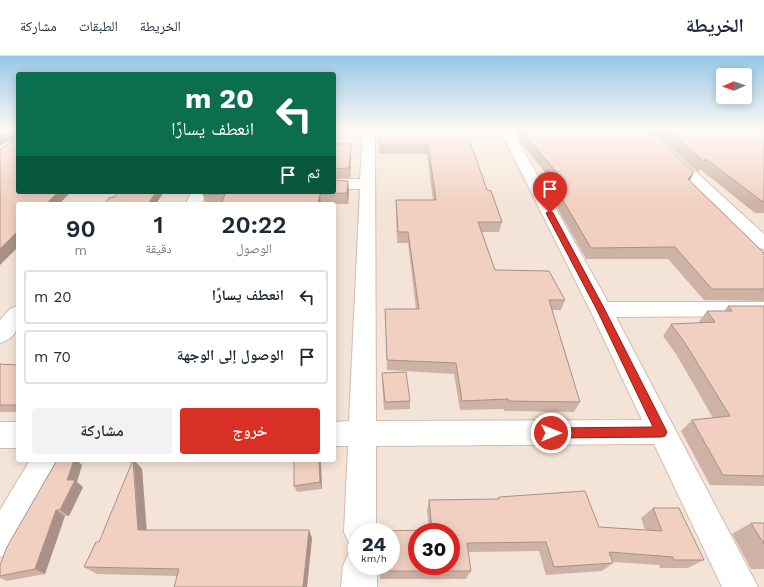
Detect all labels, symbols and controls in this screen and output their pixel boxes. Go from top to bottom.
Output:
text: الخريطة [686,14,744,37]
text: مشاركة [20,18,57,34]
text: الطبقات [79,18,118,34]
text: الخريطة [140,18,181,34]
north arrow [716,68,752,104]
map controls [716,68,752,104]
text: 20 m [185,82,254,115]
icon: left [268,88,320,140]
text: انعطف يسارًا [171,118,254,139]
icon: arrive [277,164,299,186]
text: ثم [307,164,320,182]
pin [533,172,567,213]
icon: arrive [539,178,561,200]
text: 1 [154,211,164,239]
text: 20:22 [221,211,286,239]
text: 90 [66,215,96,243]
text: دقيقة [145,241,172,256]
text: الوصول [236,241,272,256]
text: m [74,243,87,258]
text: انعطف يسارًا [212,286,284,304]
icon: left [296,286,318,308]
text: 20 m [34,288,72,306]
text: الوصول إلى الوجهة [177,346,284,364]
icon: arrive [296,346,318,368]
text: 70 m [34,348,71,366]
button: مشاركة [32,408,172,454]
button: خروج [180,408,320,454]
position arrow [530,412,572,454]
speed limit sign: 30 [408,523,460,575]
text: 24 [362,532,386,556]
text: km/h [361,553,387,564]

